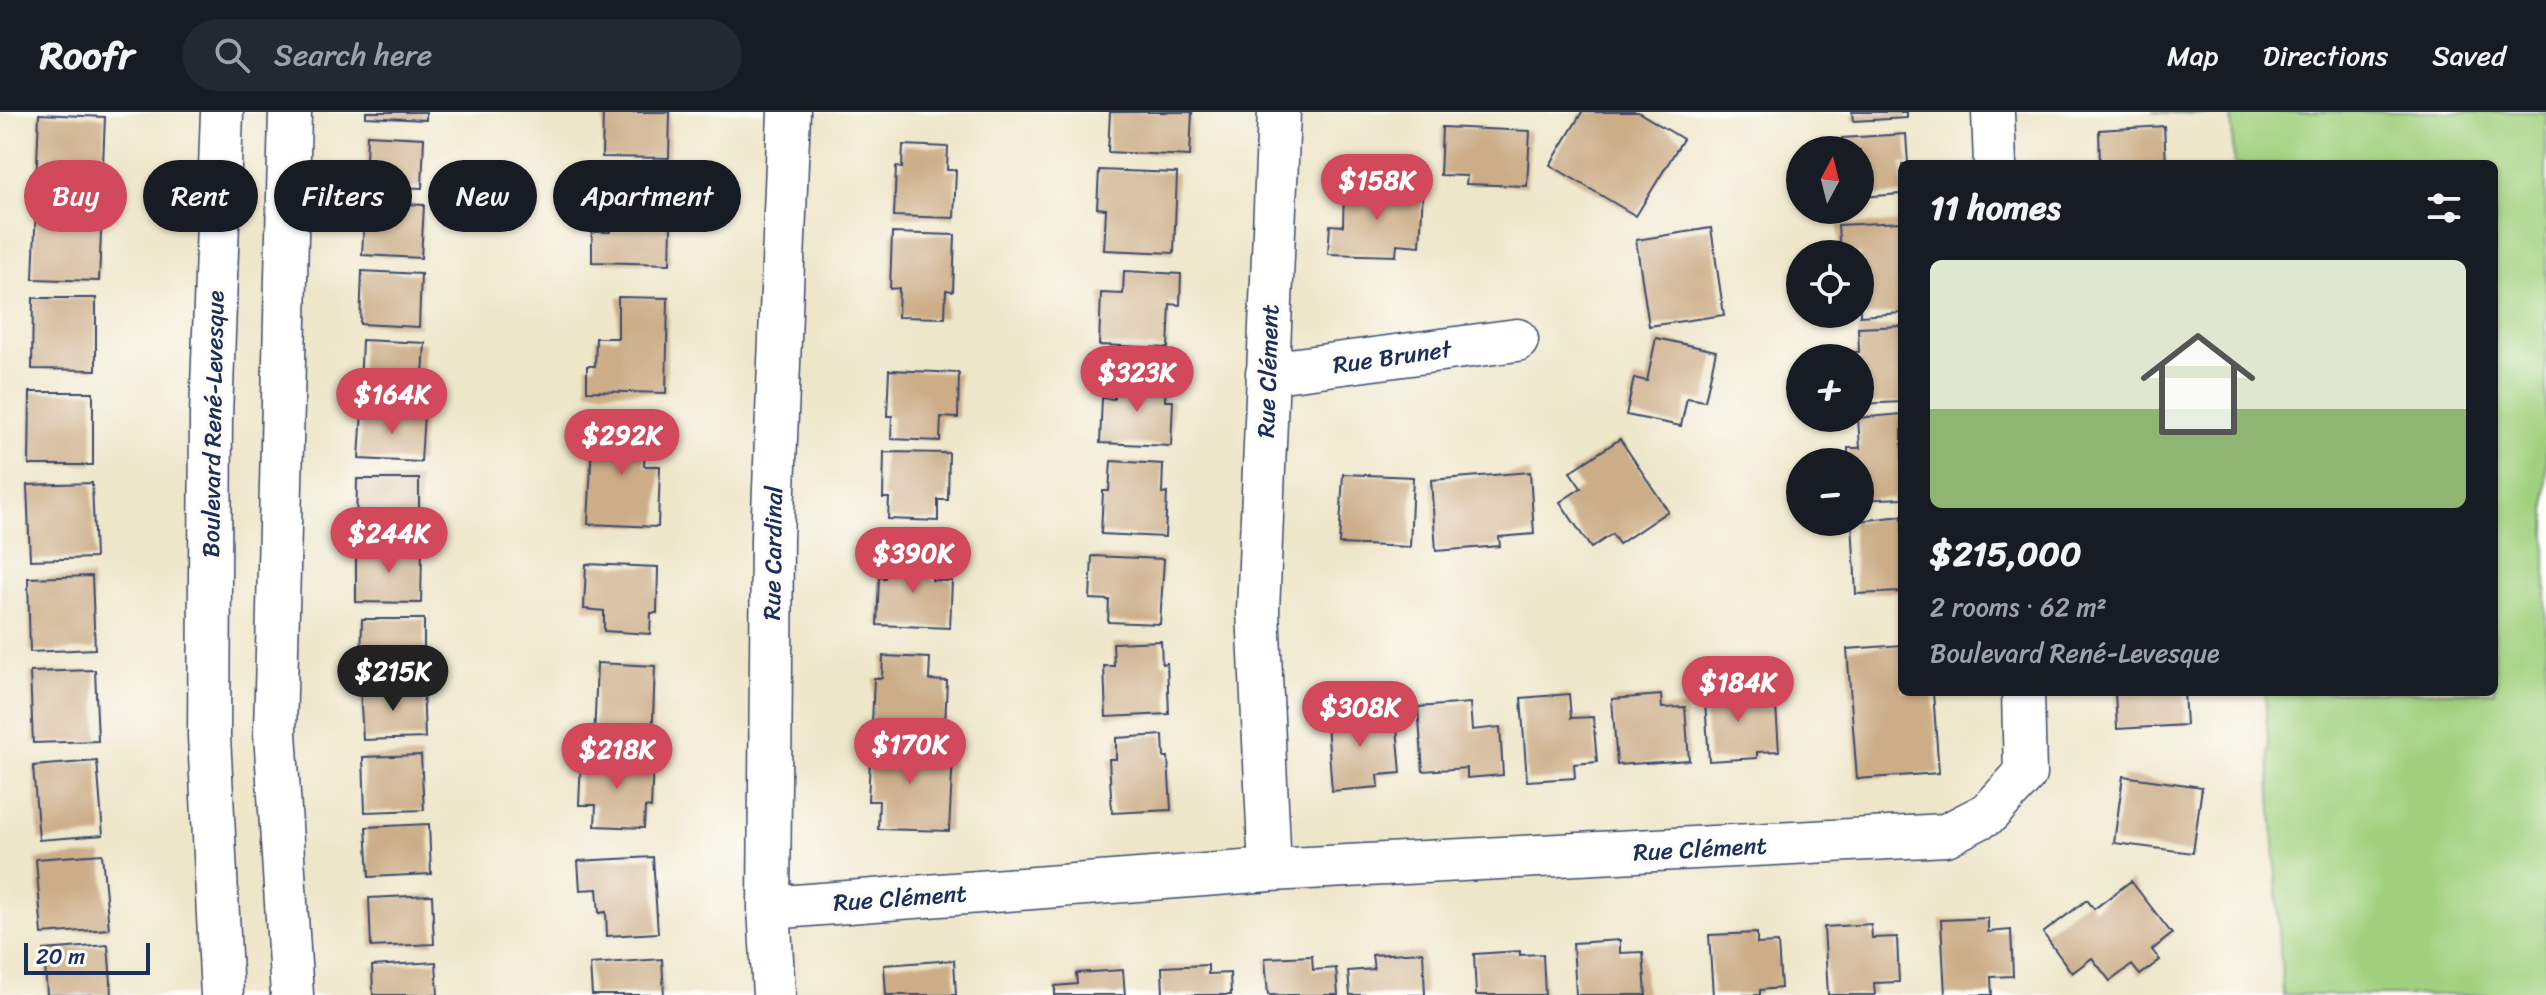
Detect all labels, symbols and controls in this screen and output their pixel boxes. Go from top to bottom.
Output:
search box [182,19,742,91]
text: Roofr [40,22,134,89]
text: Search here [274,28,432,82]
text: Map [2167,31,2219,80]
text: Directions [2263,31,2388,80]
text: Saved [2432,31,2506,80]
icon: search [210,33,254,77]
north arrow [1786,136,1874,224]
map controls [1786,136,1874,536]
pin: $158K [1321,154,1433,222]
text: $158K [1339,157,1415,203]
chip: Buy [24,160,127,232]
chip: Rent [143,160,258,232]
chip: Filters [274,160,412,232]
chip: New [428,160,537,232]
chip: Apartment [553,160,741,232]
text: 11 homes [1930,178,2061,238]
icon: filters [2422,186,2466,230]
button: locate [1786,240,1874,328]
street label: Boulevard René-Levesque [190,290,236,558]
street label: Rue Clément [1245,303,1291,439]
icon: home [2126,312,2270,456]
street label: Rue Brunet [1330,328,1455,386]
button: + [1786,344,1874,432]
pin: $323K [1081,346,1193,414]
text: $323K [1099,349,1175,395]
pin: $164K [336,368,448,436]
text: $164K [354,371,430,417]
pin: $292K [566,409,678,477]
text: $292K [582,412,662,458]
button: − [1786,448,1874,536]
street label: Rue Cardinal [751,484,795,620]
pin: $244K [333,507,445,575]
text: $244K [349,510,429,556]
text: $215,000 [1930,524,2081,584]
pin: $390K [857,527,969,595]
text: $390K [873,530,953,576]
text: 2 rooms · 62 m² [1930,584,2107,630]
text: Boulevard René-Levesque [1930,630,2219,676]
pin: $215K [337,645,449,713]
text: $215K [355,648,431,694]
pin: $184K [1682,656,1794,724]
text: $184K [1700,659,1776,705]
pin: $308K [1304,681,1416,749]
text: $308K [1320,684,1400,730]
pin: $170K [854,718,966,786]
text: $170K [872,721,948,767]
pin: $218K [561,723,673,791]
text: $218K [579,726,655,772]
street label: Rue Clément [1632,825,1768,873]
street label: Rue Clément [832,872,968,924]
text: 20 m [36,937,85,976]
scale bar [24,939,150,975]

